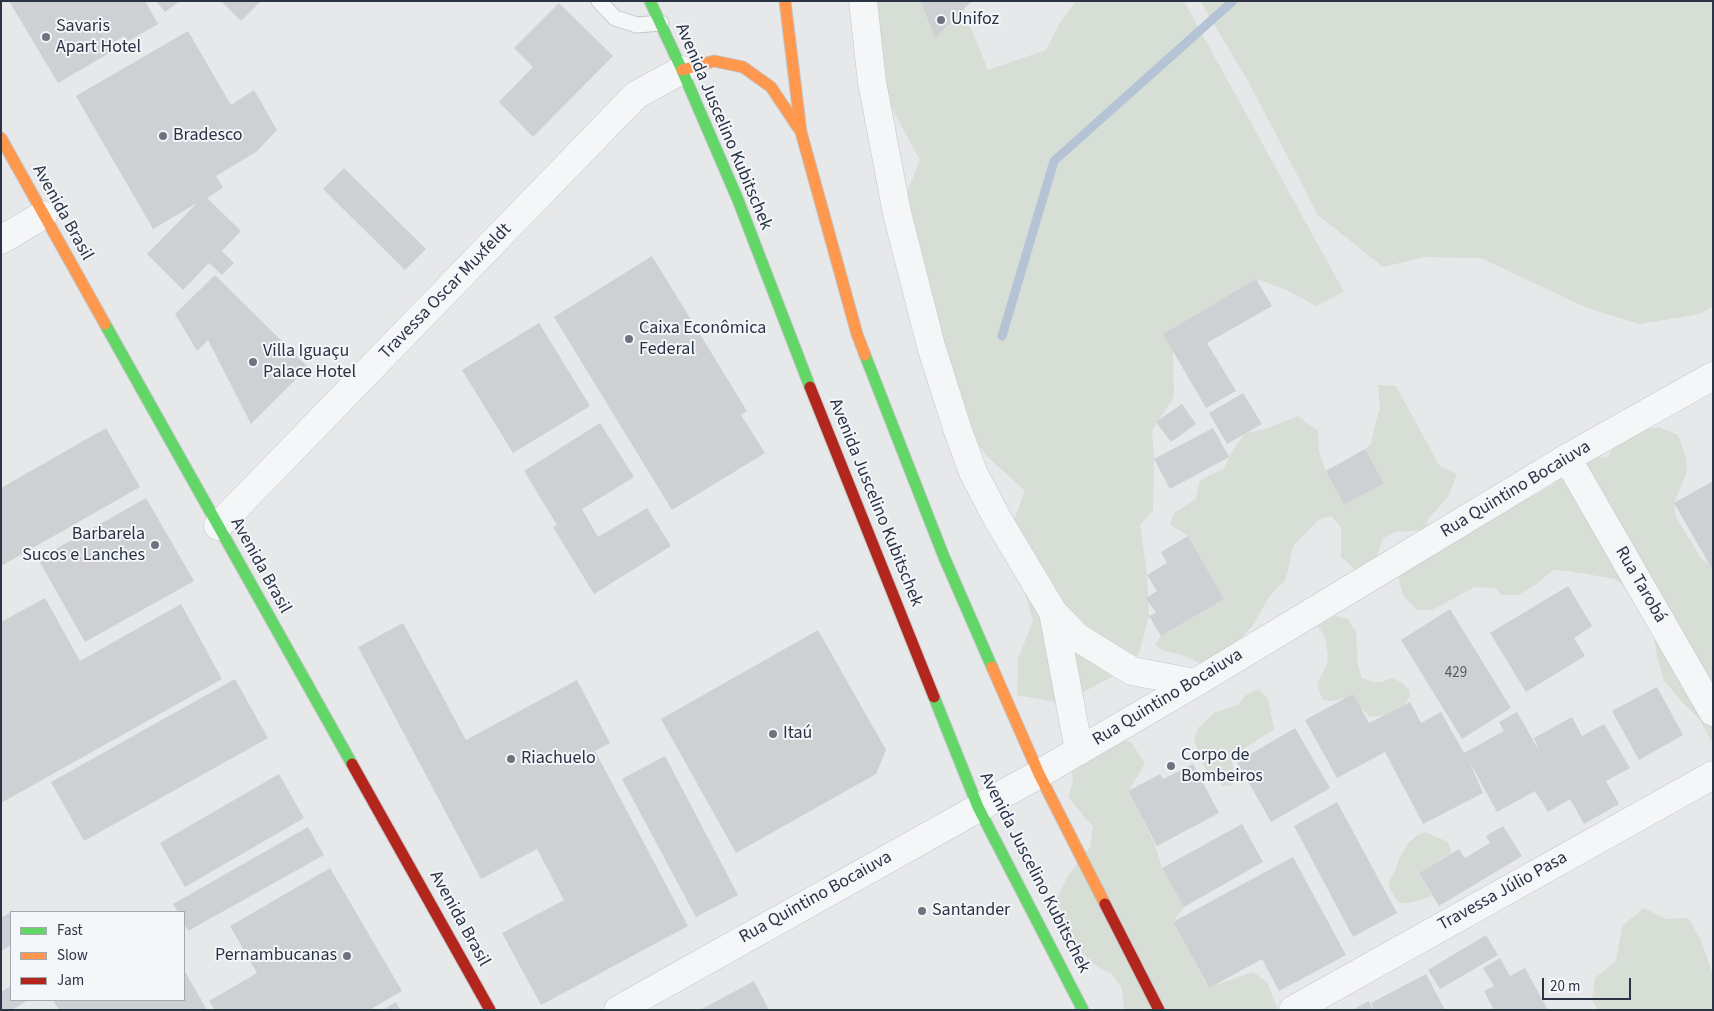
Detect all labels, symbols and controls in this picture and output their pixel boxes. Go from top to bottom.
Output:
place label: Unifoz [951,9,999,31]
marker: Unifoz [935,14,947,26]
place label: Savaris Apart Hotel [56,16,141,58]
street label: Avenida Juscelino Kubitschek [670,20,776,234]
marker: Savaris Apart Hotel [40,31,52,43]
place label: Bradesco [173,125,243,147]
marker: Bradesco [157,130,169,142]
street label: Avenida Brasil [27,161,97,265]
street label: Travessa Oscar Muxfeldt [375,219,517,365]
place label: Caixa Econômica Federal [639,318,766,360]
marker: Caixa Econômica Federal [623,333,635,345]
place label: Villa Iguaçu Palace Hotel [263,341,356,384]
marker: Villa Iguaçu Palace Hotel [247,356,259,368]
street label: Avenida Juscelino Kubitschek [823,396,927,610]
street label: Rua Quintino Bocaiuva [1437,437,1595,543]
street label: Avenida Brasil [225,514,295,618]
place label: Barbarela Sucos e Lanches [22,524,145,566]
marker: Barbarela Sucos e Lanches [149,539,161,551]
street label: Rua Tarobá [1609,543,1671,627]
street label: Rua Quintino Bocaiuva [1089,645,1247,751]
house number: 429 [1445,665,1467,683]
place label: Itaú [783,723,812,745]
marker: Itaú [767,728,779,740]
place label: Corpo de Bombeiros [1181,745,1263,788]
place label: Riachuelo [521,748,596,770]
marker: Riachuelo [505,753,517,765]
marker: Corpo de Bombeiros [1165,760,1177,772]
street label: Avenida Juscelino Kubitschek [974,769,1094,977]
street label: Rua Quintino Bocaiuva [736,847,896,949]
street label: Travessa Júlio Pasa [1435,847,1571,937]
street label: Avenida Brasil [424,867,494,971]
place label: Santander [932,900,1010,922]
marker: Santander [916,905,928,917]
legend [10,911,185,1001]
text: Fast [57,920,83,941]
text: Slow [57,945,88,966]
place label: Pernambucanas [215,945,337,967]
marker: Pernambucanas [341,950,353,962]
scale bar [1544,968,1633,1000]
text: Jam [57,970,84,991]
text: 20 m [1550,976,1580,997]

